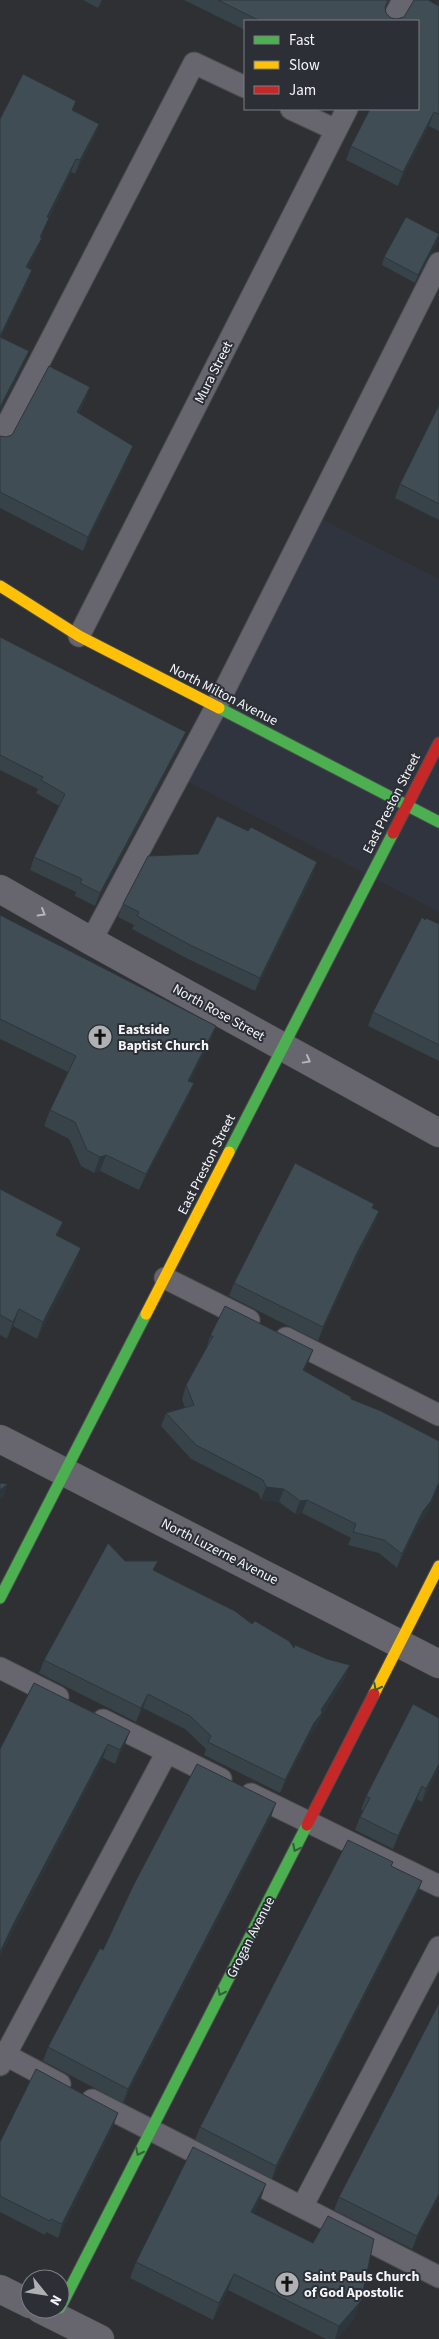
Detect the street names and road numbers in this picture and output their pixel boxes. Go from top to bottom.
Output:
street label: Mura Street [190,338,238,407]
street label: North Milton Avenue [166,659,281,731]
street label: East Preston Street [358,750,426,857]
street label: North Rose Street [169,979,269,1047]
street label: East Preston Street [173,1111,241,1218]
street label: North Luzerne Avenue [157,1514,282,1590]
street label: Grogan Avenue [222,1893,280,1981]

